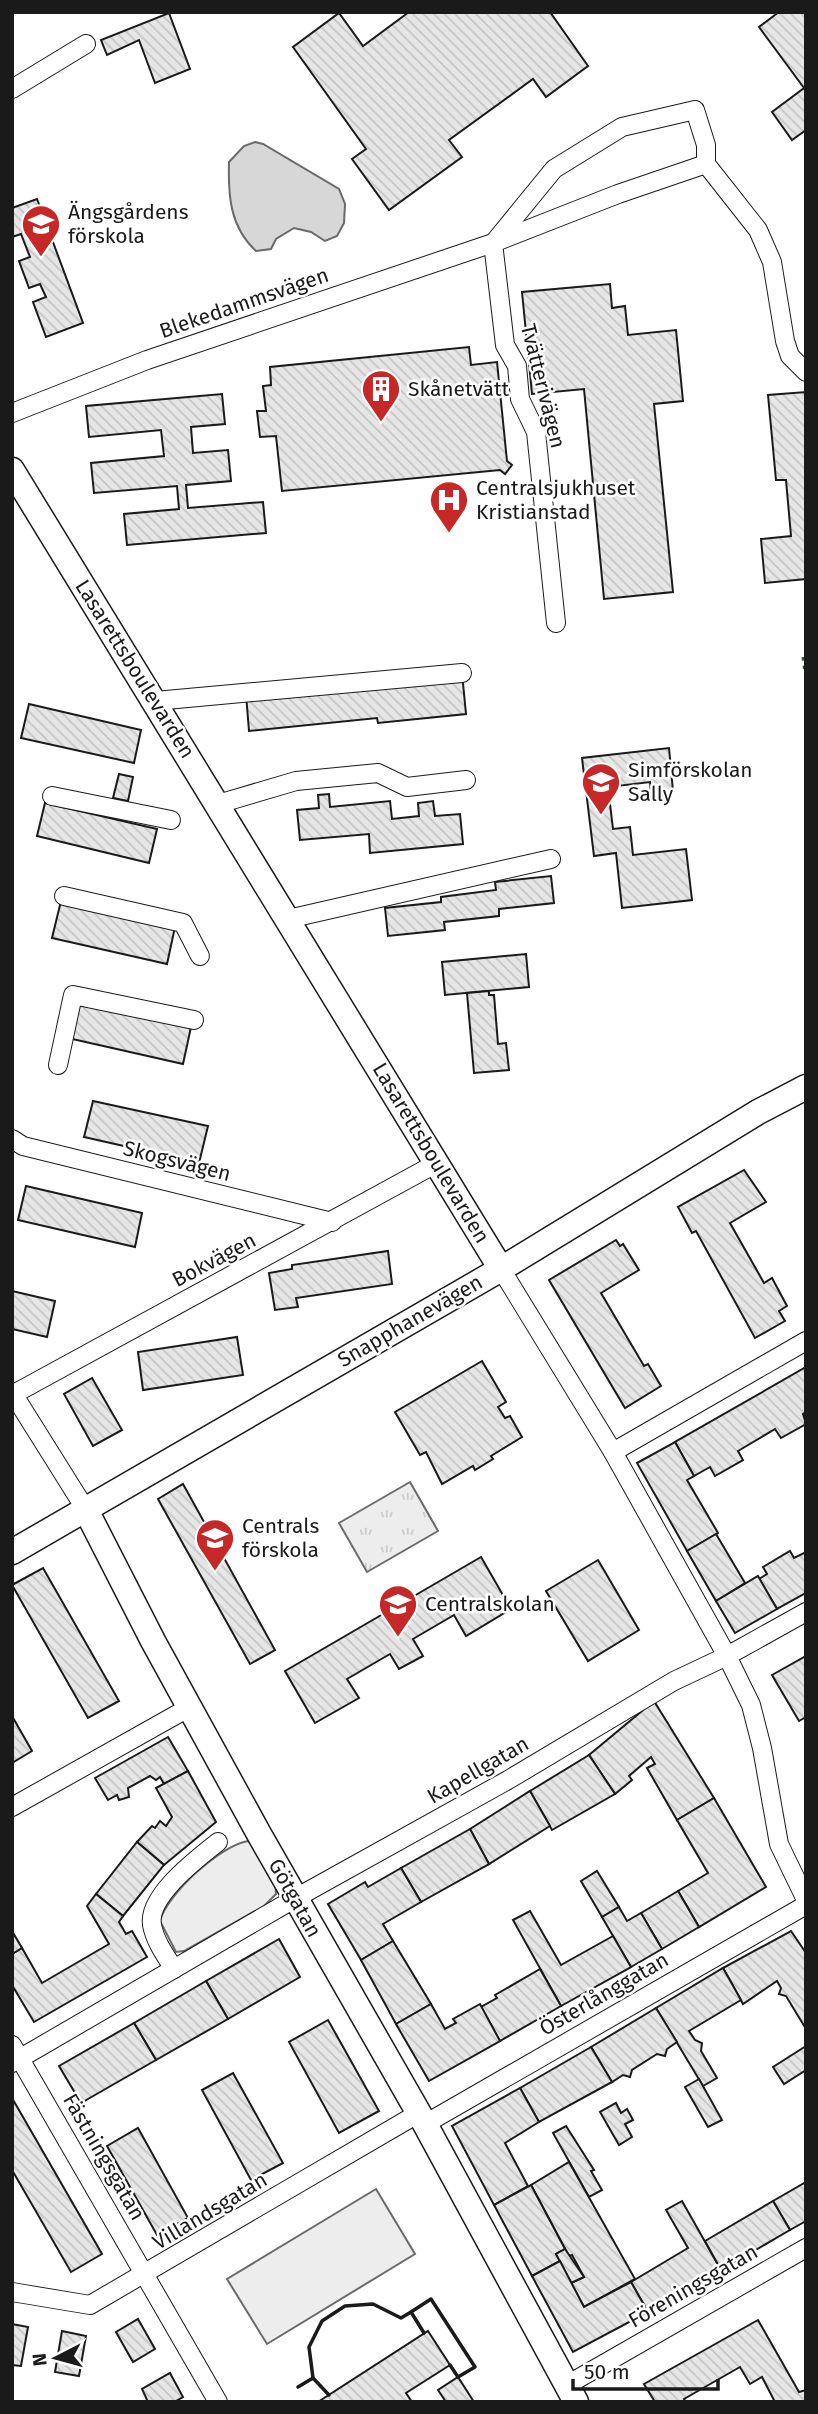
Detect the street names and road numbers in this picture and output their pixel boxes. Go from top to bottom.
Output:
street label: Blekedammsvägen [156,262,332,344]
street label: Tvätterivägen [515,321,571,451]
street label: Lasarettsboulevarden [69,575,201,763]
street label: Lasarettsboulevarden [367,1058,495,1248]
street label: Skogsvägen [120,1135,234,1187]
street label: Bokvägen [168,1227,260,1293]
street label: Snapphanevägen [333,1269,487,1373]
street label: Kapellgatan [423,1730,533,1810]
street label: Götgatan [263,1854,327,1942]
street label: Österlånggatan [535,1946,673,2042]
street label: Fästningsgatan [57,2089,151,2225]
street label: Villandsgatan [148,2167,272,2255]
street label: Föreningsgatan [624,2238,762,2334]

